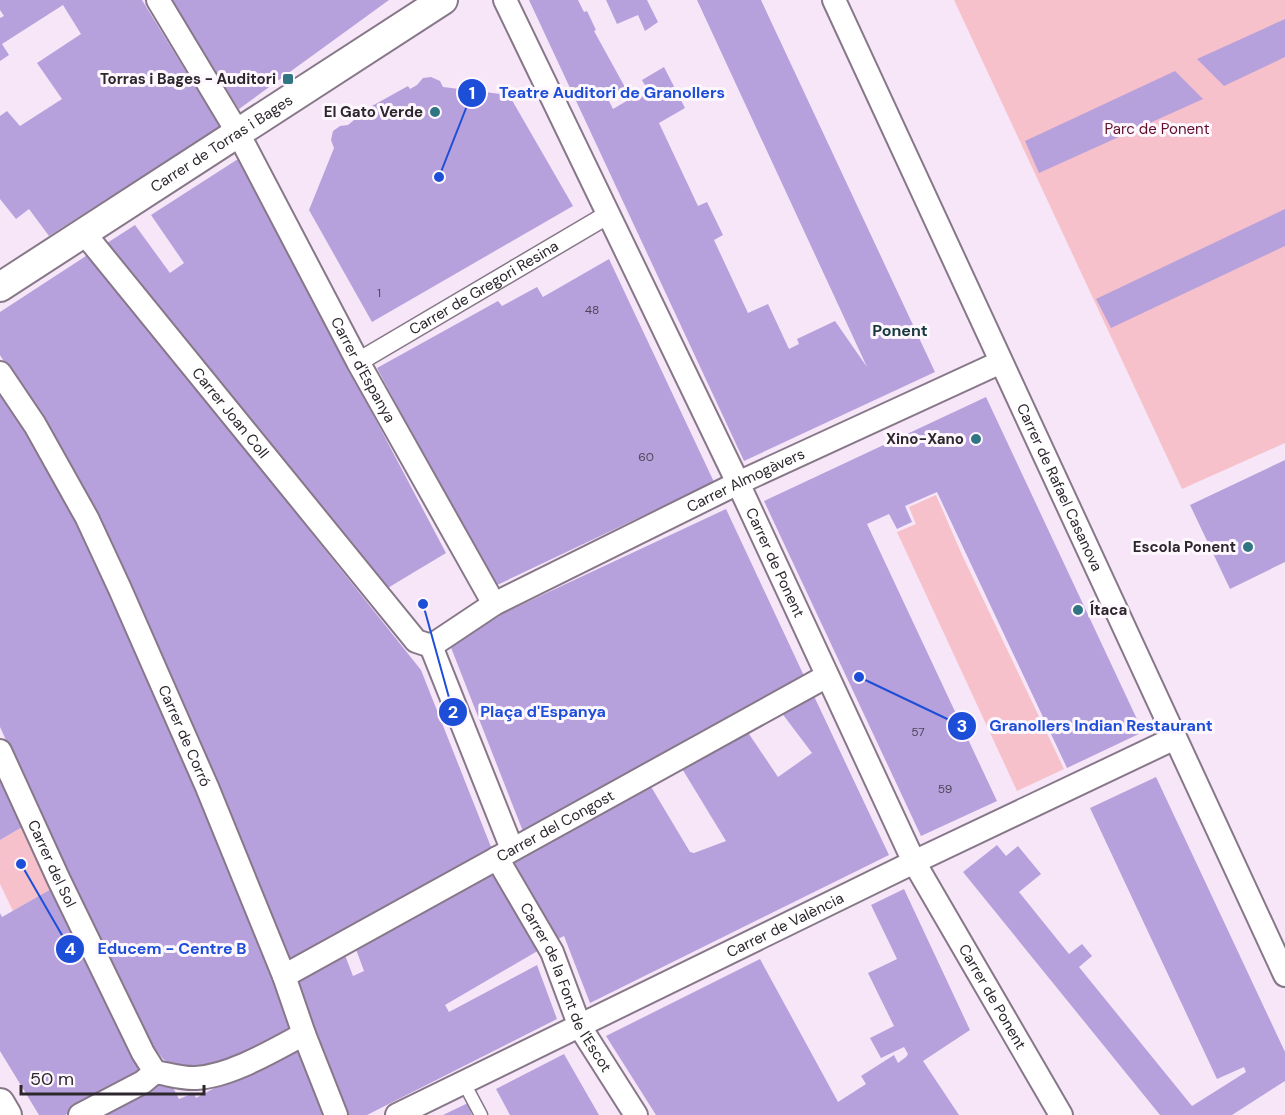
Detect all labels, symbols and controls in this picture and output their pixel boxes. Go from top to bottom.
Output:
place label: Torras i Bages - Auditori [100,69,276,89]
marker: Torras i Bages - Auditori [281,72,295,86]
callout: Teatre Auditori de Granollers [457,76,737,110]
text: 1 [469,81,475,105]
text: Teatre Auditori de Granollers [499,82,725,103]
street label: Carrer de Torras i Bages [147,90,296,197]
place label: El Gato Verde [324,102,423,122]
marker: El Gato Verde [428,105,442,119]
park label: Parc de Ponent [1104,119,1210,139]
street label: Carrer de Gregori Resina [405,236,562,340]
house number: 1 [377,285,381,301]
house number: 48 [585,302,599,318]
street label: Carrer d'Espanya [326,313,400,426]
district label: Ponent [872,320,928,341]
street label: Carrer Joan Coll [187,363,273,462]
street label: Carrer de Rafael Casanova [1012,400,1107,575]
place label: Xino-Xano [886,429,964,449]
marker: Xino-Xano [969,432,983,446]
street label: Carrer Almogàvers [683,444,808,517]
house number: 60 [638,449,654,465]
street label: Carrer de Ponent [741,505,809,621]
place label: Escola Ponent [1133,537,1236,557]
marker: Escola Ponent [1241,540,1255,554]
place label: Ítaca [1090,600,1127,620]
marker: Ítaca [1071,603,1085,617]
street label: Carrer de Corró [153,682,216,790]
callout: Plaça d'Espanya [438,695,618,729]
text: 2 [448,700,458,724]
text: Plaça d'Espanya [480,701,606,722]
callout: Granollers Indian Restaurant [947,709,1224,743]
text: 3 [957,714,967,738]
text: Granollers Indian Restaurant [989,715,1213,736]
house number: 57 [911,724,925,740]
house number: 59 [938,781,952,797]
street label: Carrer del Congost [493,785,618,867]
street label: Carrer del Sol [23,817,81,911]
street label: Carrer de València [723,888,847,962]
street label: Carrer de la Font de l'Escot [515,899,616,1076]
callout: Educem - Centre B [55,932,259,966]
text: 4 [64,937,76,961]
text: Educem - Centre B [97,938,247,959]
street label: Carrer de Ponent [954,940,1031,1053]
scale bar [21,1058,204,1096]
text: 50 m [30,1067,74,1091]

